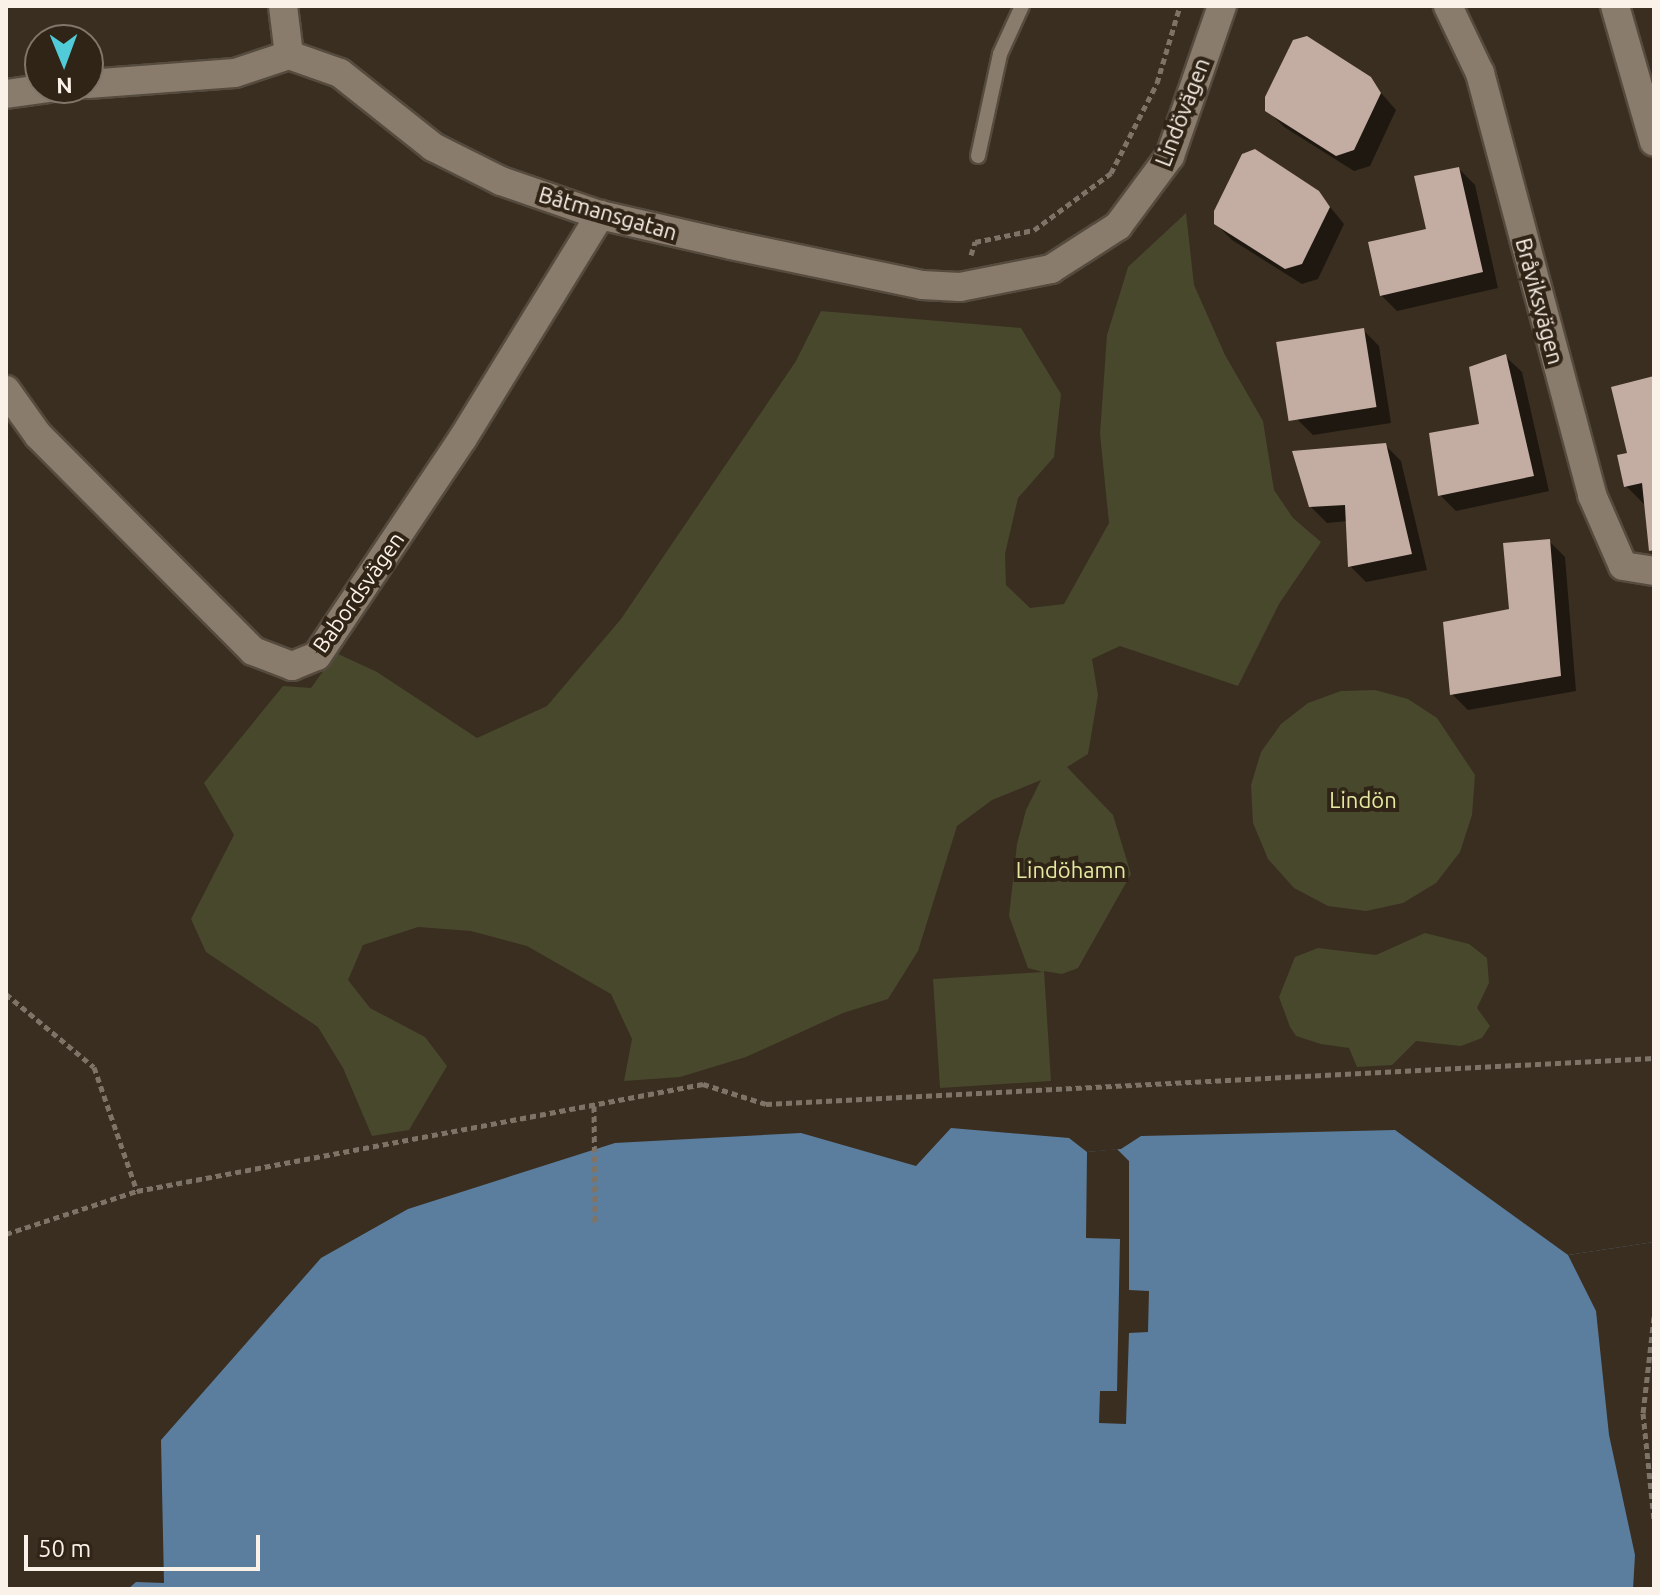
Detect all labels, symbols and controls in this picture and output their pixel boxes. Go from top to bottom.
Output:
north arrow [24,24,104,104]
street label: Lindövägen [1149,54,1215,170]
text: N [56,74,73,99]
street label: Båtmansgatan [536,181,680,245]
street label: Bråviksvägen [1510,235,1570,367]
street label: Babordsvägen [307,527,409,657]
park label: Lindön [1329,787,1397,813]
park label: Lindöhamn [1016,857,1126,883]
scale bar [28,1519,264,1569]
text: 50 m [38,1535,91,1562]

